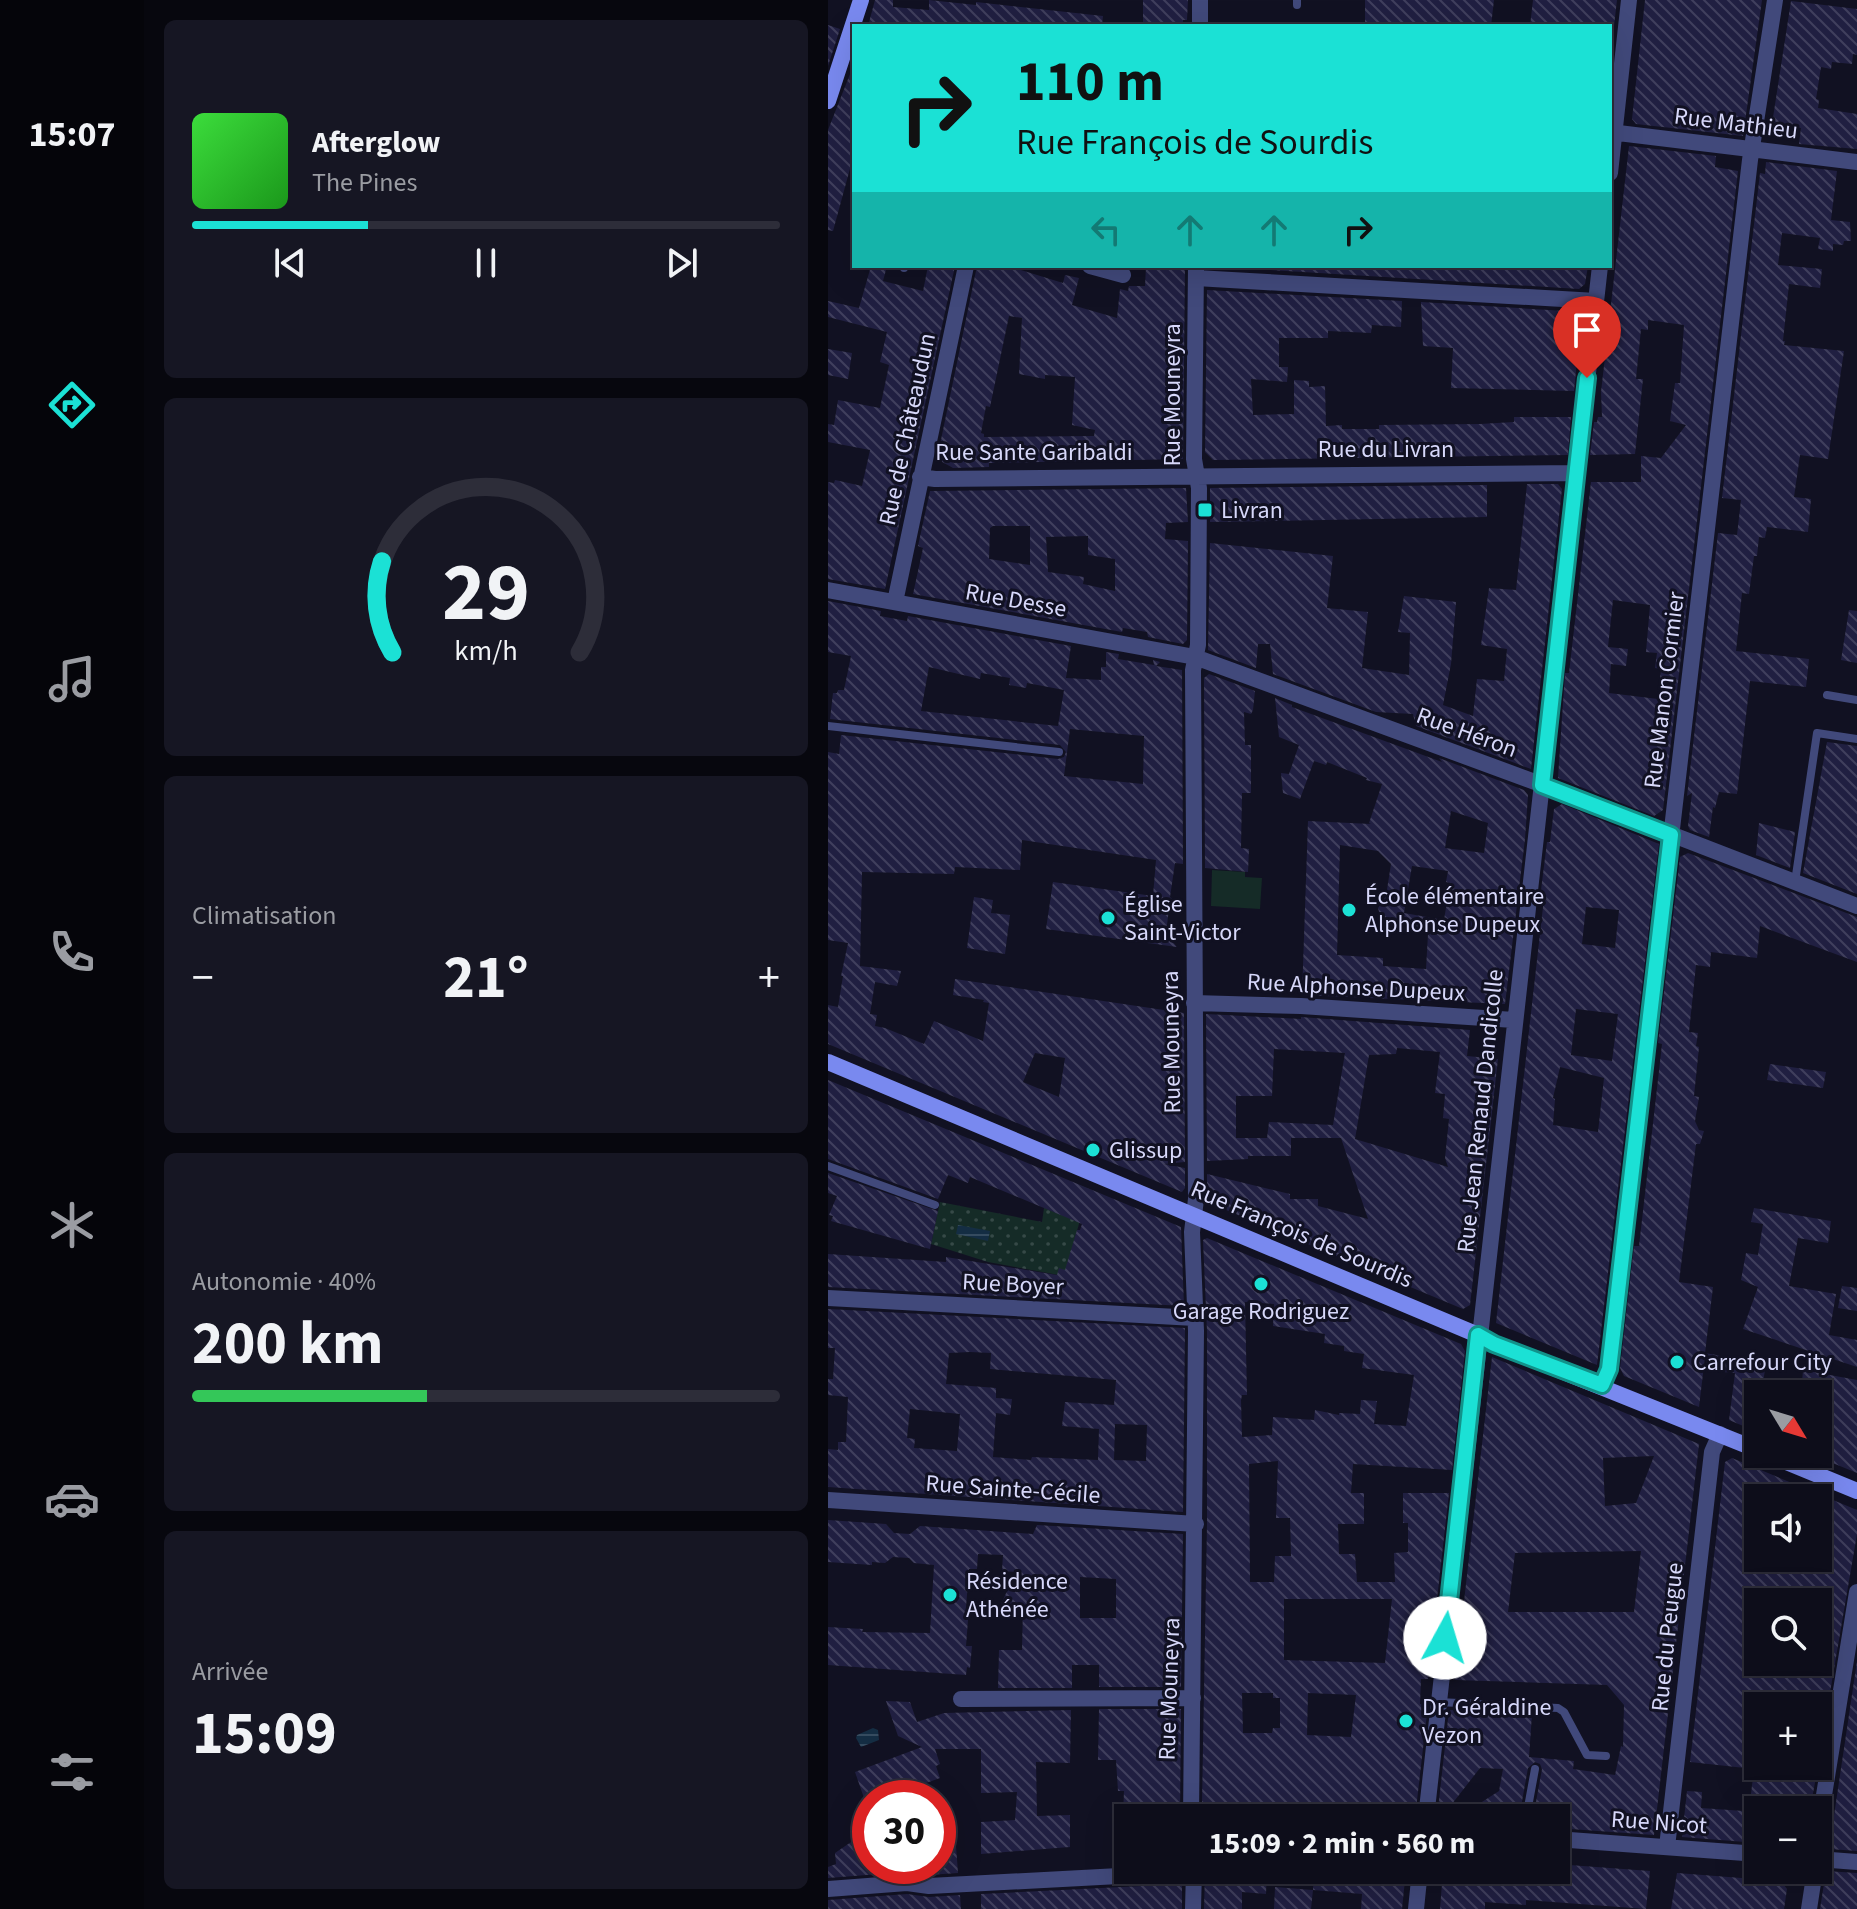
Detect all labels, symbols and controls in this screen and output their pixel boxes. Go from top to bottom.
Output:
text: 110 m [1016,43,1164,122]
icon: right [884,56,988,160]
street label: Rue Mathieu [1672,99,1800,148]
text: 15:07 [29,109,115,160]
text: Rue François de Sourdis [1016,117,1373,168]
text: Afterglow [312,121,440,164]
text: The Pines [312,164,417,201]
icon: left [1084,208,1128,252]
icon: ahead [1168,208,1212,252]
icon: ahead [1252,208,1296,252]
icon: right [1336,208,1380,252]
icon: previous [268,241,312,285]
icon: pause [464,241,508,285]
icon: next [660,241,704,285]
pin [1553,296,1621,378]
icon: arrive [1565,308,1609,352]
street label: Rue Mouneyra [1155,323,1190,467]
street label: Rue de Châteaudun [870,330,945,529]
icon: directions [44,377,100,433]
street label: Rue du Livran [1318,432,1454,467]
street label: Rue Sante Garibaldi [935,435,1133,470]
place label: Livran [1221,493,1283,528]
marker: Livran [1196,501,1214,519]
text: 29 [442,533,530,651]
street label: Rue Desse [963,574,1069,627]
street label: Rue Manon Cormier [1635,589,1694,791]
text: km/h [454,631,518,671]
icon: music [44,651,100,707]
street label: Rue Héron [1411,698,1522,767]
place label: École élémentaire Alphonse Dupeux [1365,879,1544,942]
place label: Église Saint-Victor [1124,887,1241,950]
text: Climatisation [192,897,337,934]
marker: École élémentaire Alphonse Dupeux [1340,901,1358,919]
marker: Église Saint-Victor [1099,909,1117,927]
icon: phone [44,924,100,980]
text: 21° [443,936,529,1021]
text: − [192,947,214,1010]
text: + [758,947,780,1010]
street label: Rue Alphonse Dupeux [1246,964,1466,1011]
street label: Rue Jean Renaud Dandicolle [1448,967,1513,1255]
street label: Rue Mouneyra [1153,970,1190,1114]
place label: Glissup [1109,1133,1182,1168]
marker: Glissup [1084,1141,1102,1159]
street label: Rue François de Sourdis [1185,1172,1418,1297]
icon: climate [44,1197,100,1253]
text: Autonomie · 40% [192,1263,376,1300]
street label: Rue Boyer [961,1264,1065,1305]
marker: Garage Rodriguez [1252,1275,1270,1293]
place label: Garage Rodriguez [1173,1294,1349,1329]
text: 200 km [192,1302,383,1387]
place label: Carrefour City [1693,1345,1832,1380]
marker: Carrefour City [1668,1353,1686,1371]
north arrow [1744,1380,1832,1468]
map controls [1744,1380,1832,1884]
street label: Rue Sainte-Cécile [924,1466,1102,1513]
icon: car [44,1471,100,1527]
button: sound [1744,1484,1832,1572]
street label: Rue du Peugue [1642,1561,1693,1713]
place label: Résidence Athénée [966,1564,1068,1627]
marker: Résidence Athénée [941,1586,959,1604]
button: search [1744,1588,1832,1676]
position arrow [1403,1596,1487,1680]
street label: Rue Mouneyra [1150,1617,1189,1761]
text: Arrivée [192,1653,268,1690]
place label: Dr. Géraldine Vezon [1422,1690,1551,1753]
text: 15:09 [192,1692,337,1777]
button: + [1744,1692,1832,1780]
marker: Dr. Géraldine Vezon [1397,1712,1415,1730]
icon: filters [44,1744,100,1800]
speed limit sign: 30 [852,1780,956,1884]
button: − [1744,1796,1832,1884]
street label: Rue Nicot [1610,1802,1708,1843]
text: 15:09 · 2 min · 560 m [1209,1822,1475,1865]

